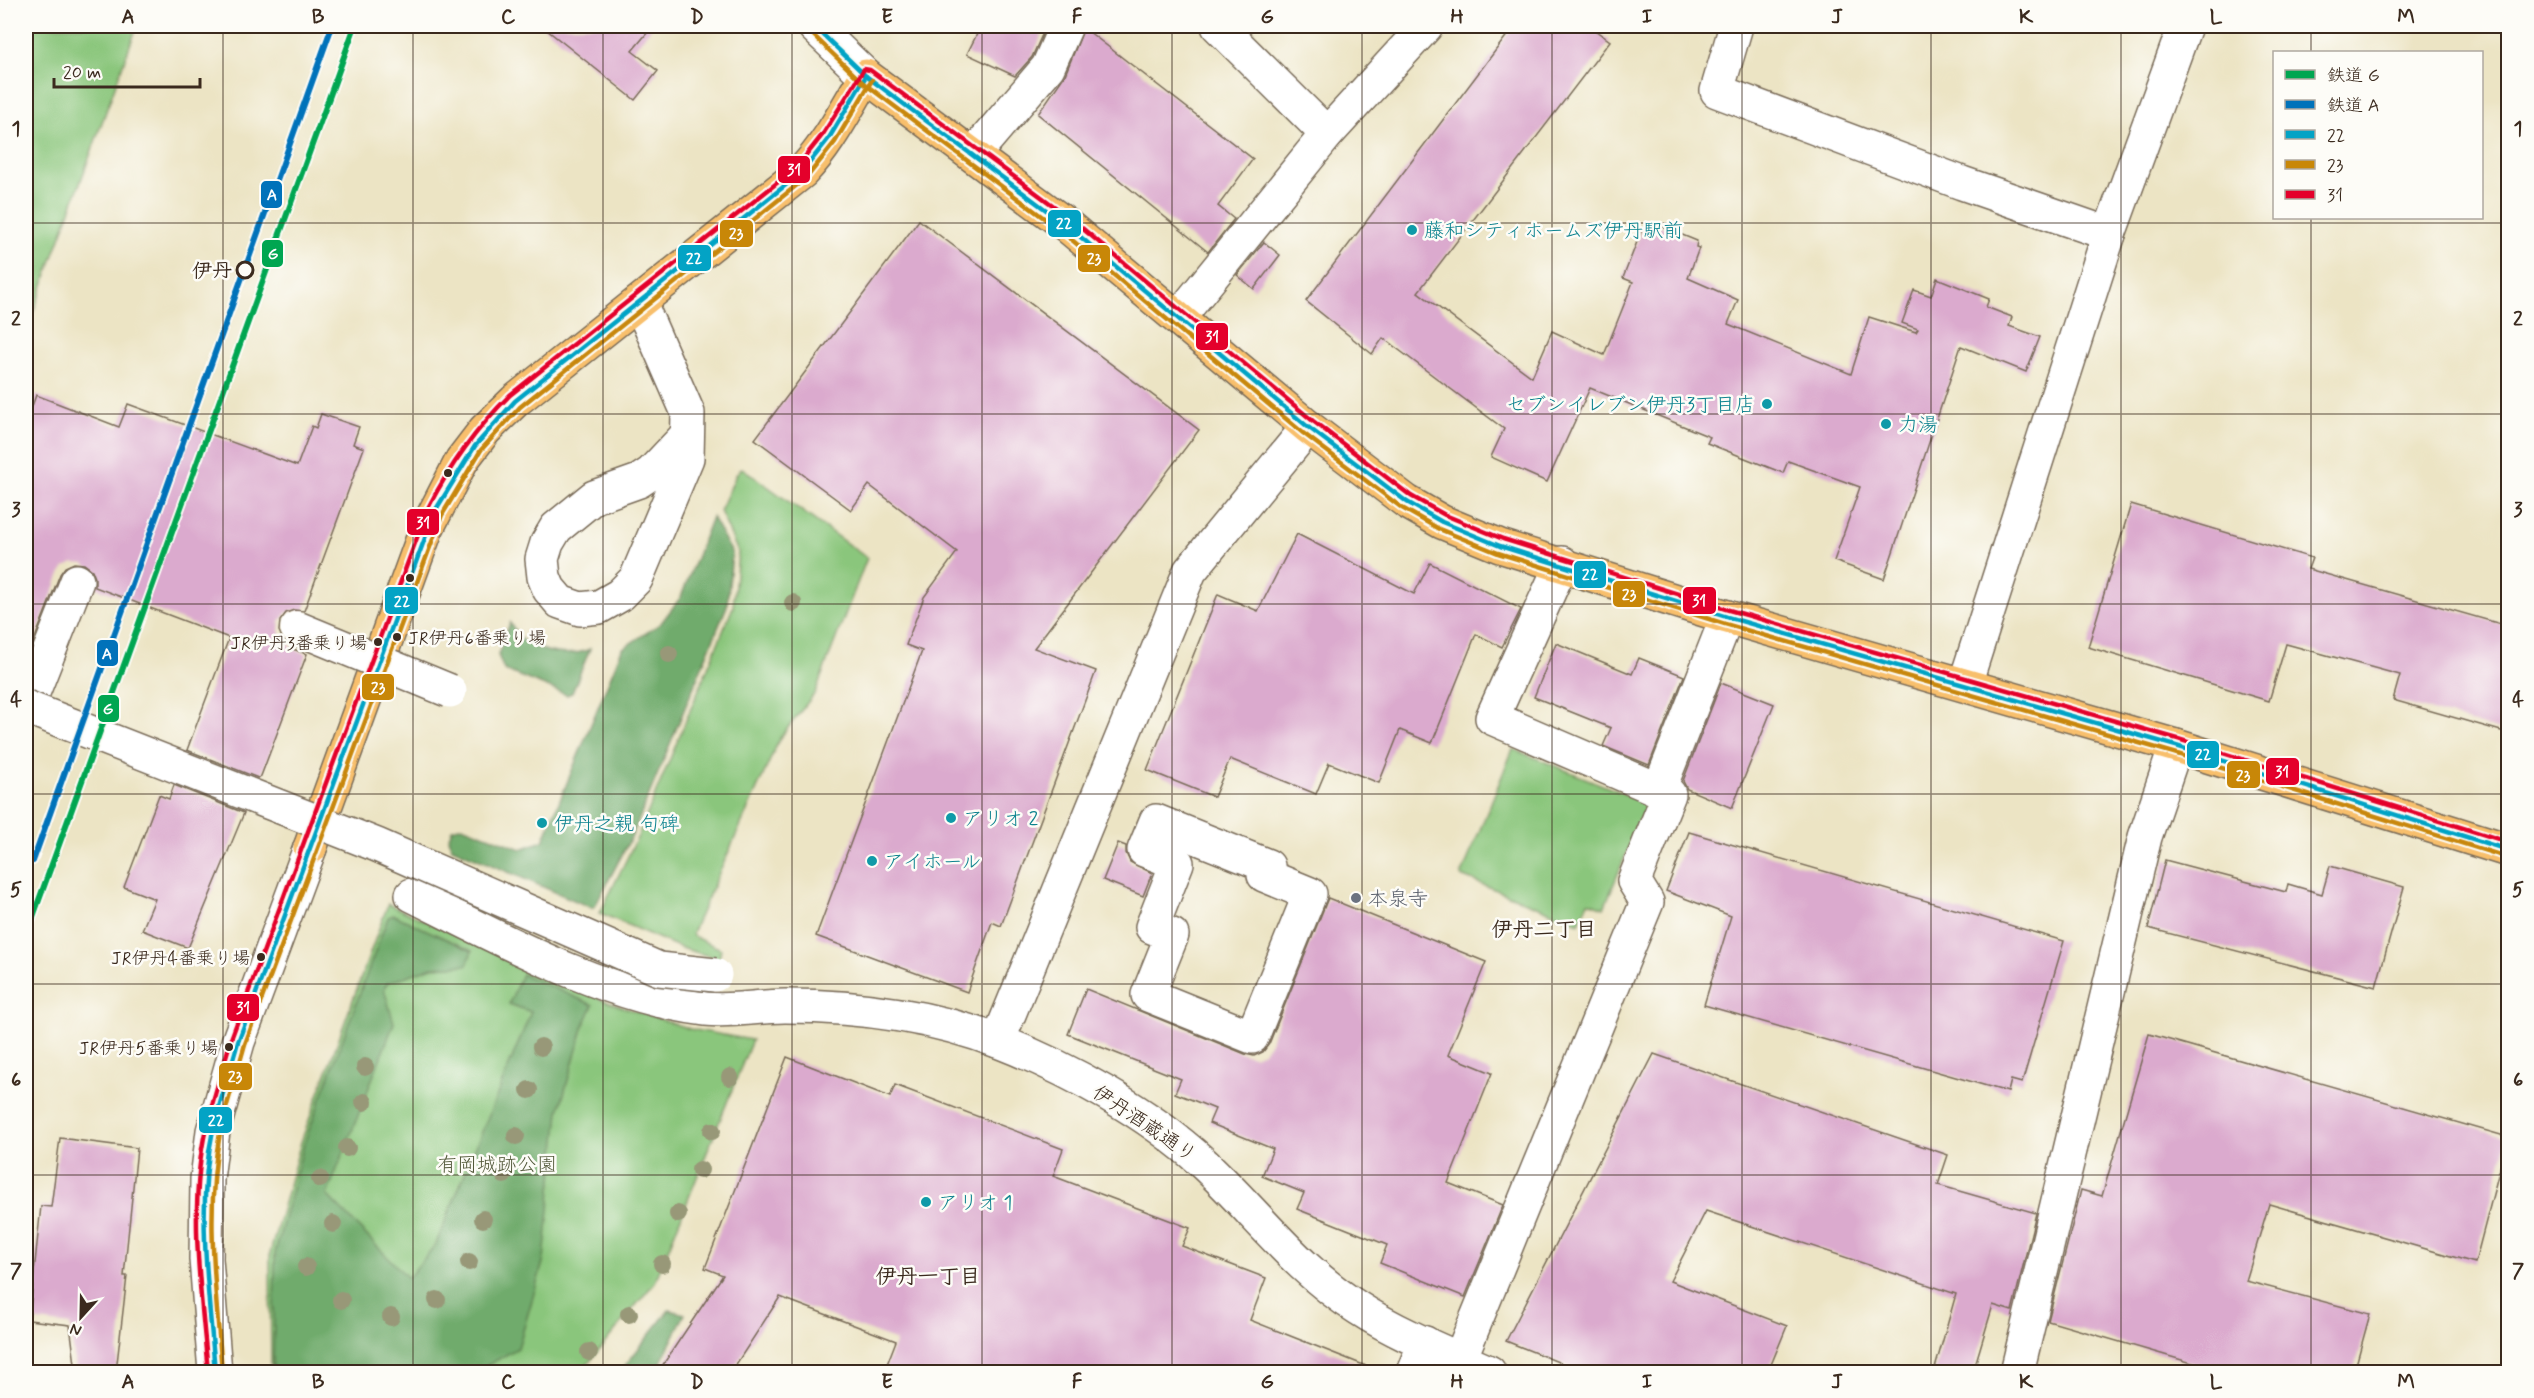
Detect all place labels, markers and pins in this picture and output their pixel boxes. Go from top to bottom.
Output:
place label: 藤和シティホームズ伊丹駅前 [1424,218,1683,245]
marker: 藤和シティホームズ伊丹駅前 [1405,223,1419,237]
place label: 伊丹 [192,258,232,285]
marker: 伊丹 [236,261,254,279]
place label: セブンイレブン伊丹3丁目店 [1506,392,1755,419]
marker: セブンイレブン伊丹3丁目店 [1760,397,1774,411]
place label: 力湯 [1898,412,1938,439]
marker: 力湯 [1879,417,1893,431]
unlabelled marker [442,467,454,479]
unlabelled marker [404,572,416,584]
place label: JR伊丹6番乗り場 [408,627,546,651]
marker: JR伊丹6番乗り場 [391,631,403,643]
place label: JR伊丹3番乗り場 [230,632,367,656]
marker: JR伊丹3番乗り場 [372,636,384,648]
place label: アリオ 2 [963,806,1038,833]
place label: 伊丹之親 句碑 [554,811,679,838]
marker: アリオ 2 [944,811,958,825]
marker: 伊丹之親 句碑 [535,816,549,830]
place label: アイホール [884,849,982,876]
marker: アイホール [865,854,879,868]
place label: 本泉寺 [1368,886,1428,913]
marker: 本泉寺 [1349,891,1363,905]
place label: JR伊丹4番乗り場 [111,947,250,971]
marker: JR伊丹4番乗り場 [255,951,267,963]
place label: JR伊丹5番乗り場 [79,1037,218,1061]
marker: JR伊丹5番乗り場 [223,1041,235,1053]
place label: アリオ 1 [938,1190,1012,1217]
marker: アリオ 1 [919,1195,933,1209]

